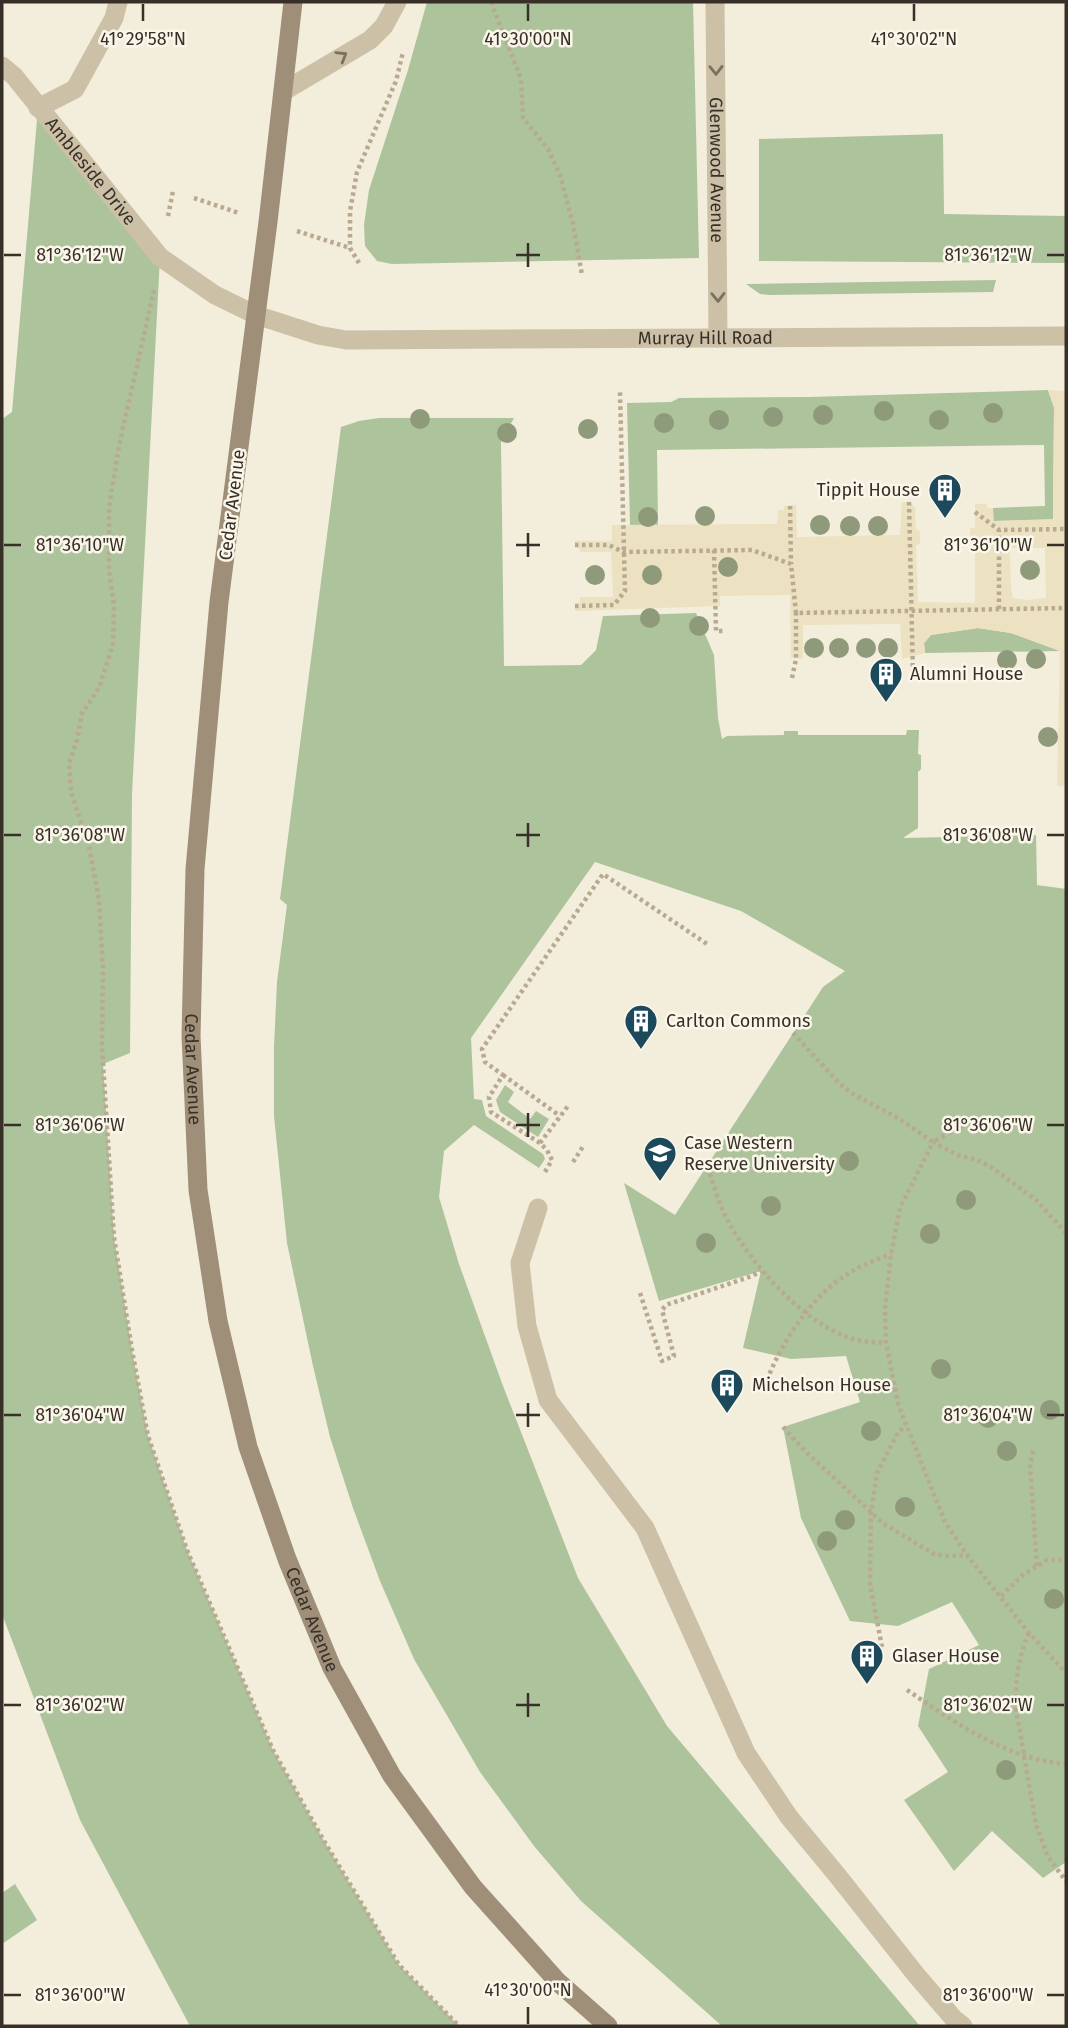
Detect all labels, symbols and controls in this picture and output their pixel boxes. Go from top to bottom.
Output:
text: 41°29'58"N [100,28,186,50]
text: 41°30'00"N [484,28,572,50]
text: 41°30'02"N [871,28,957,50]
one-way arrow [335,51,348,64]
one-way arrow [708,65,723,76]
street label: Glenwood Avenue [705,97,728,243]
street label: Ambleside Drive [41,113,141,230]
text: 81°36'12"W [36,244,124,266]
text: 81°36'12"W [944,244,1032,266]
one-way arrow [710,293,726,303]
street label: Murray Hill Road [638,327,773,349]
street label: Cedar Avenue [214,448,250,562]
building icon: Tippit House [926,471,964,520]
place label: Tippit House [816,479,920,501]
text: 81°36'10"W [36,534,124,556]
text: 81°36'10"W [944,534,1032,556]
building icon: Alumni House [867,655,905,704]
place label: Alumni House [910,663,1023,685]
text: 81°36'08"W [35,824,125,846]
text: 81°36'08"W [943,824,1033,846]
building icon: Carlton Commons [622,1002,660,1051]
place label: Carlton Commons [666,1010,811,1032]
street label: Cedar Avenue [180,1013,206,1126]
text: 81°36'06"W [35,1114,125,1136]
text: 81°36'06"W [943,1114,1033,1136]
place label: Case Western Reserve University [684,1132,835,1175]
school or university icon: Case Western Reserve University [641,1134,679,1183]
building icon: Michelson House [708,1366,746,1415]
place label: Michelson House [752,1374,891,1396]
text: 81°36'04"W [35,1404,125,1426]
text: 81°36'04"W [943,1404,1033,1426]
street label: Cedar Avenue [281,1564,343,1675]
building icon: Glaser House [848,1637,886,1686]
place label: Glaser House [892,1645,1000,1667]
text: 81°36'02"W [35,1694,125,1716]
text: 81°36'02"W [943,1694,1033,1716]
text: 41°30'00"N [484,1979,572,2001]
text: 81°36'00"W [35,1984,125,2006]
text: 81°36'00"W [943,1984,1033,2006]

